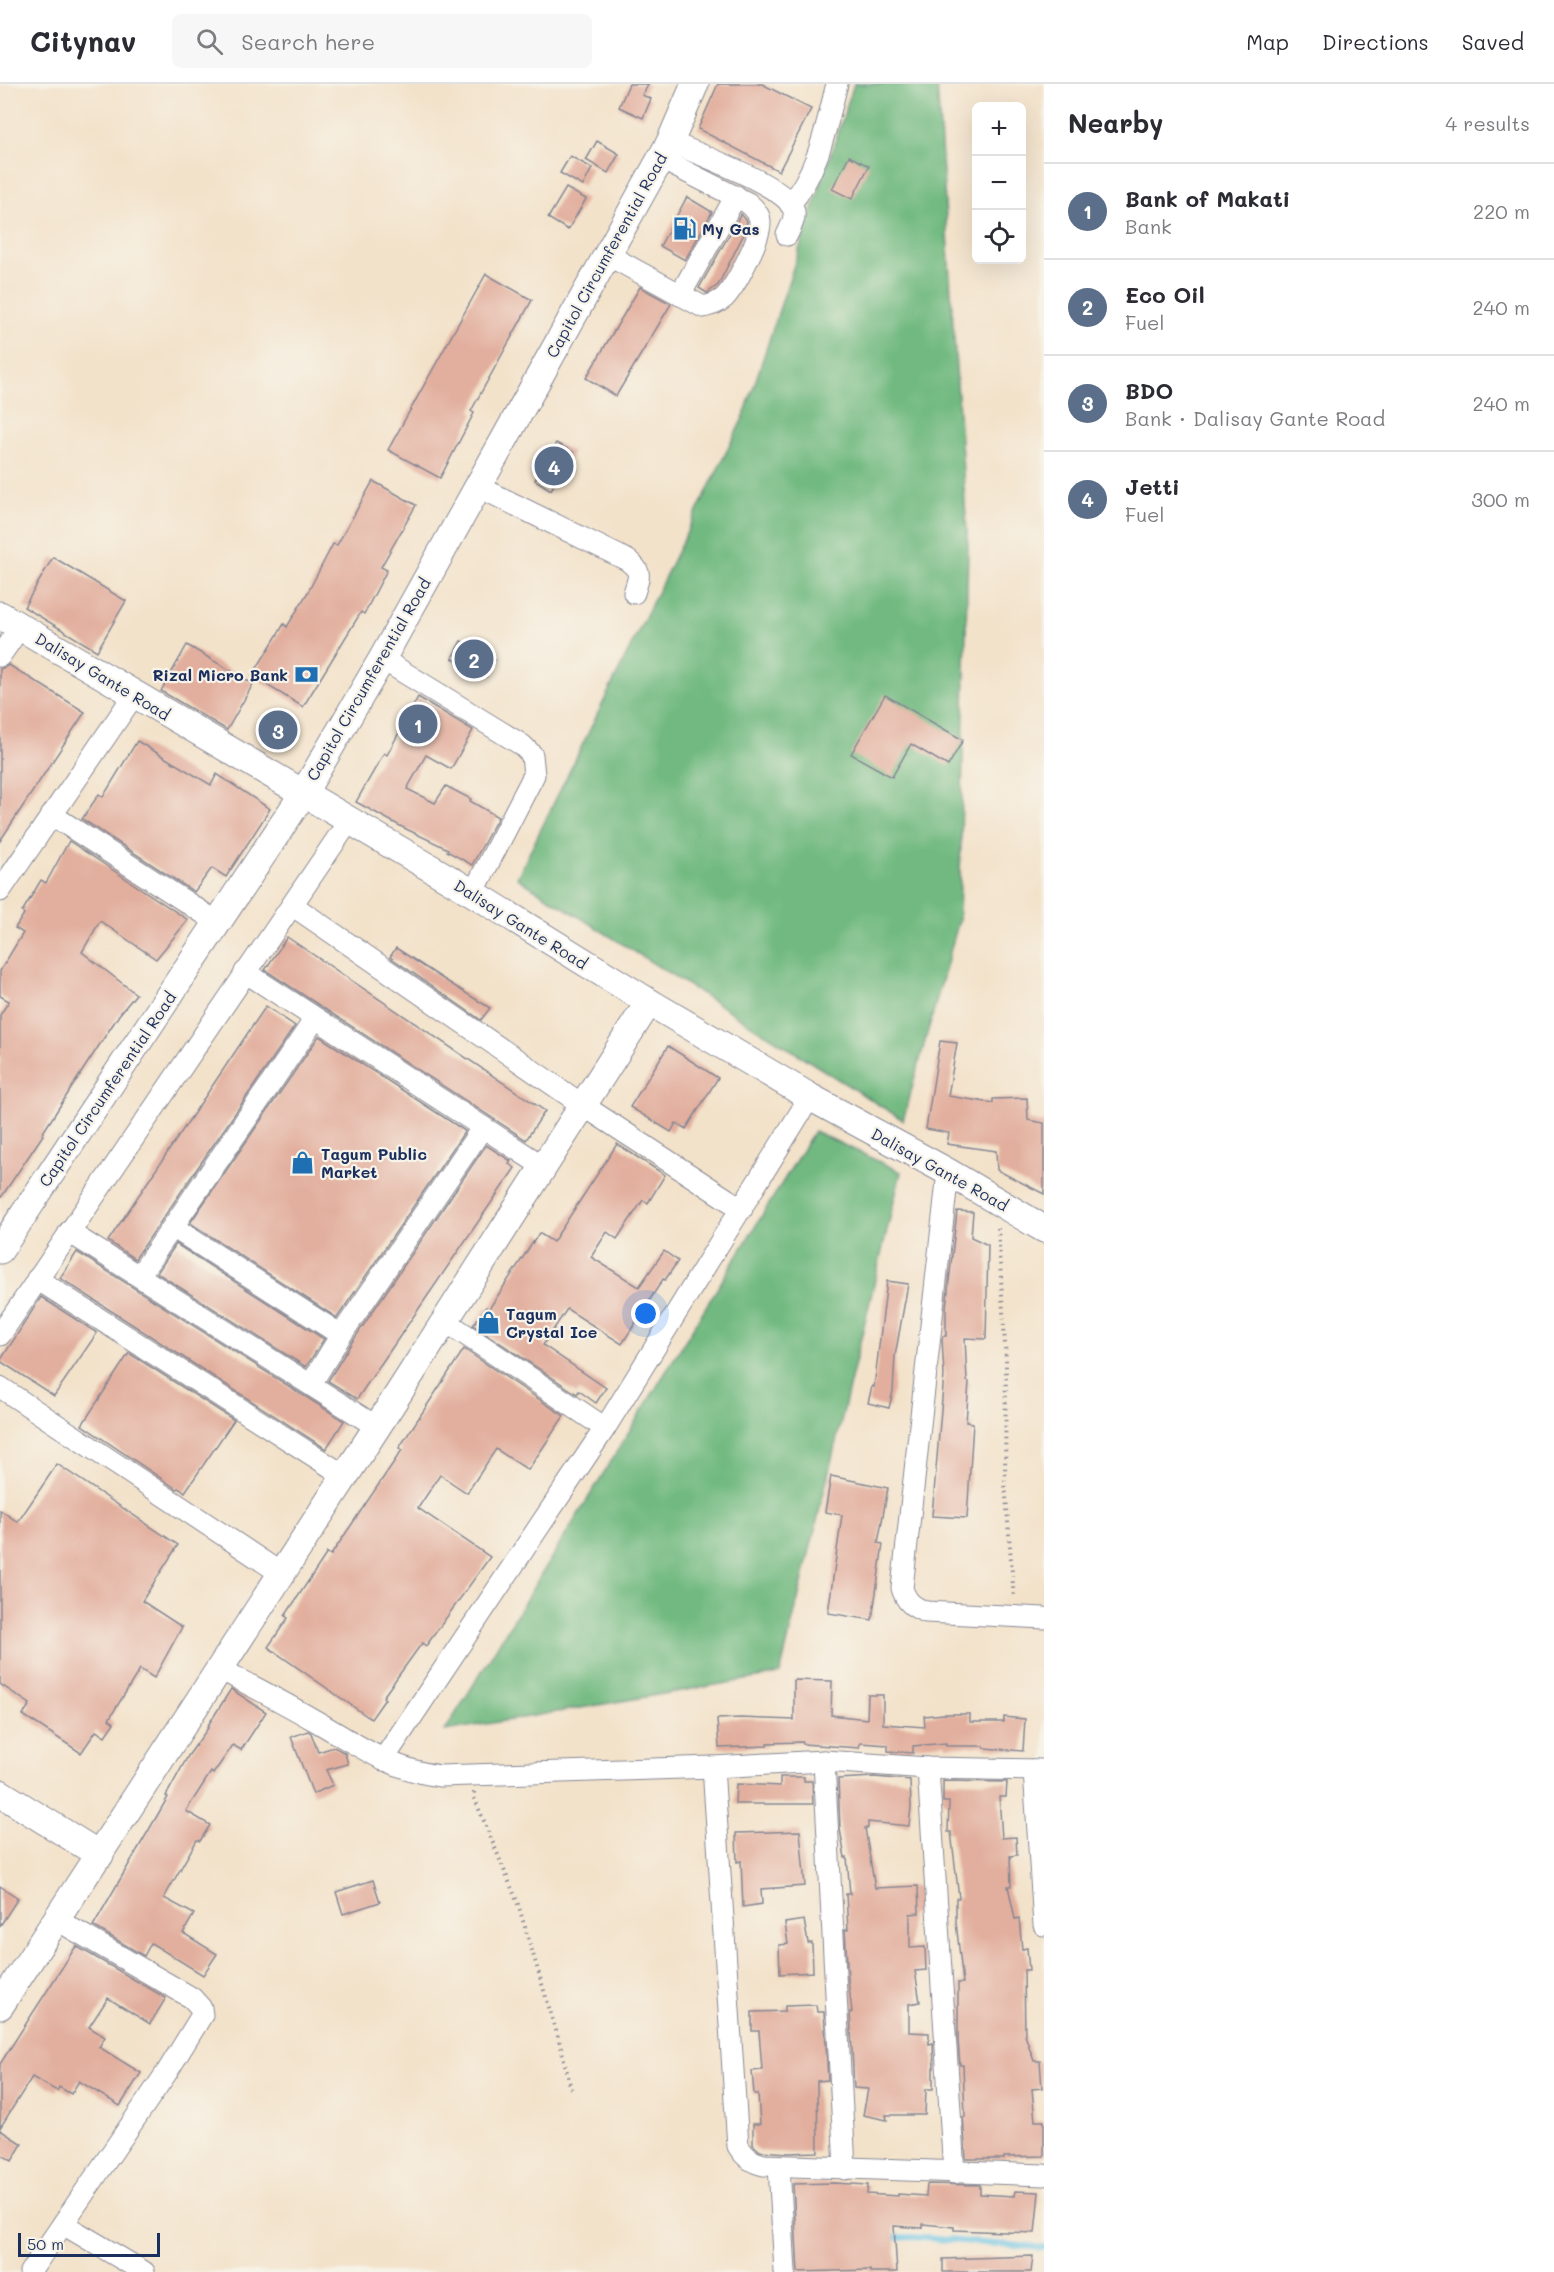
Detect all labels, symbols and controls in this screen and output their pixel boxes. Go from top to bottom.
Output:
search box [172,14,592,68]
text: Citynav [30,23,136,59]
icon: search [193,25,226,58]
text: Search here [241,27,375,56]
text: Map [1246,28,1289,55]
text: Directions [1322,28,1429,55]
text: Saved [1462,28,1524,55]
map controls [972,102,1026,264]
button: + [972,102,1026,156]
text: Nearby [1068,106,1163,140]
text: 4 results [1445,110,1530,136]
street label: Capitol Circumferential Road [541,149,671,361]
button: − [972,156,1026,210]
text: Bank of Makati [1125,184,1290,213]
text: 1 [1083,198,1092,224]
text: 220 m [1473,198,1530,224]
button: locate [972,210,1026,264]
text: Bank [1125,213,1172,239]
fuel station icon: My Gas [671,215,697,241]
place label: My Gas [702,218,760,239]
text: Eco Oil [1125,280,1205,309]
text: 2 [1082,294,1093,320]
text: 240 m [1472,294,1530,320]
text: Fuel [1125,309,1165,335]
text: BDO [1125,376,1173,405]
text: 3 [1082,390,1094,416]
text: 240 m [1472,390,1530,416]
text: Bank · Dalisay Gante Road [1125,405,1385,431]
pin: 4 [534,444,574,488]
text: Jetti [1125,472,1180,501]
text: 4 [1081,486,1094,512]
text: 300 m [1471,486,1530,512]
text: Fuel [1125,501,1165,527]
street label: Capitol Circumferential Road [301,574,435,784]
street label: Dalisay Gante Road [32,627,174,725]
pin: 2 [454,636,494,682]
bank icon: Rizal Micro Bank [293,661,319,687]
place label: Rizal Micro Bank [152,664,288,685]
pin: 1 [398,702,438,746]
pin: 3 [258,708,298,752]
street label: Dalisay Gante Road [450,874,592,974]
street label: Capitol Circumferential Road [34,987,180,1191]
street label: Dalisay Gante Road [868,1123,1012,1215]
place label: Tagum Public Market [321,1143,427,1182]
shop icon: Tagum Public Market [290,1149,316,1175]
your location [631,1299,660,1328]
place label: Tagum Crystal Ice [506,1303,597,1342]
shop icon: Tagum Crystal Ice [475,1309,501,1335]
scale bar [18,2230,160,2258]
text: 50 m [27,2233,64,2254]

